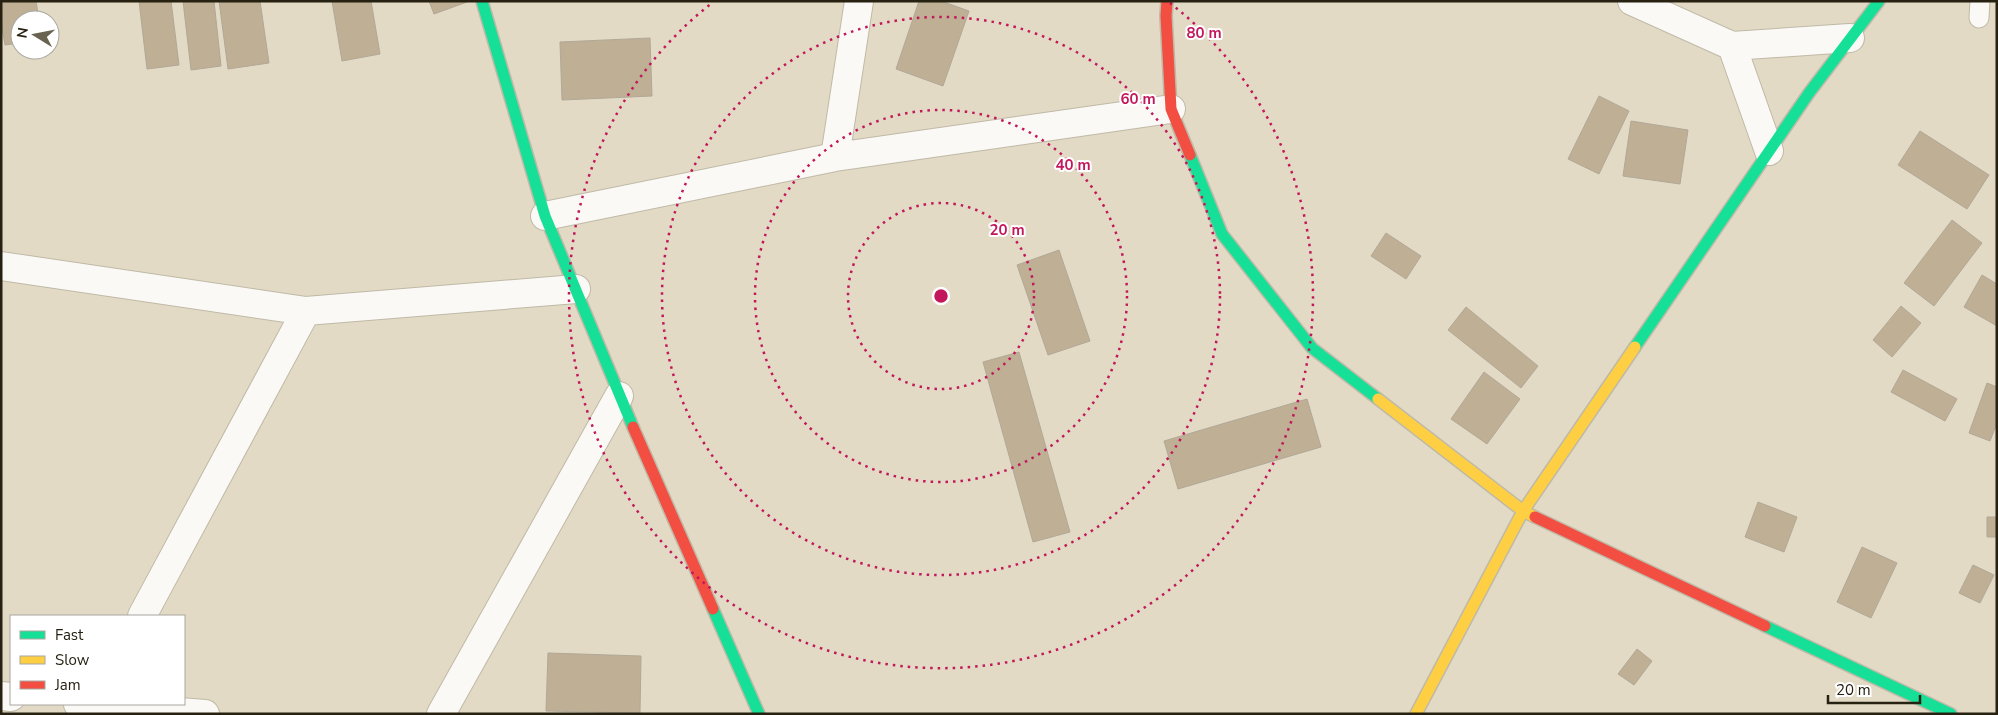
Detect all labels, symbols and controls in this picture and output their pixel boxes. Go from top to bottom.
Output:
north arrow [10,10,60,60]
text: 80 m [1186,23,1222,43]
text: N [12,26,33,40]
text: 60 m [1120,89,1156,109]
text: 40 m [1055,155,1091,175]
text: 20 m [989,220,1025,240]
centre of rings [932,287,950,305]
legend [10,615,185,705]
text: Fast [55,625,84,645]
text: Slow [55,650,90,670]
scale bar [1828,672,1920,704]
text: Jam [54,675,81,695]
text: 20 m [1836,680,1871,700]

